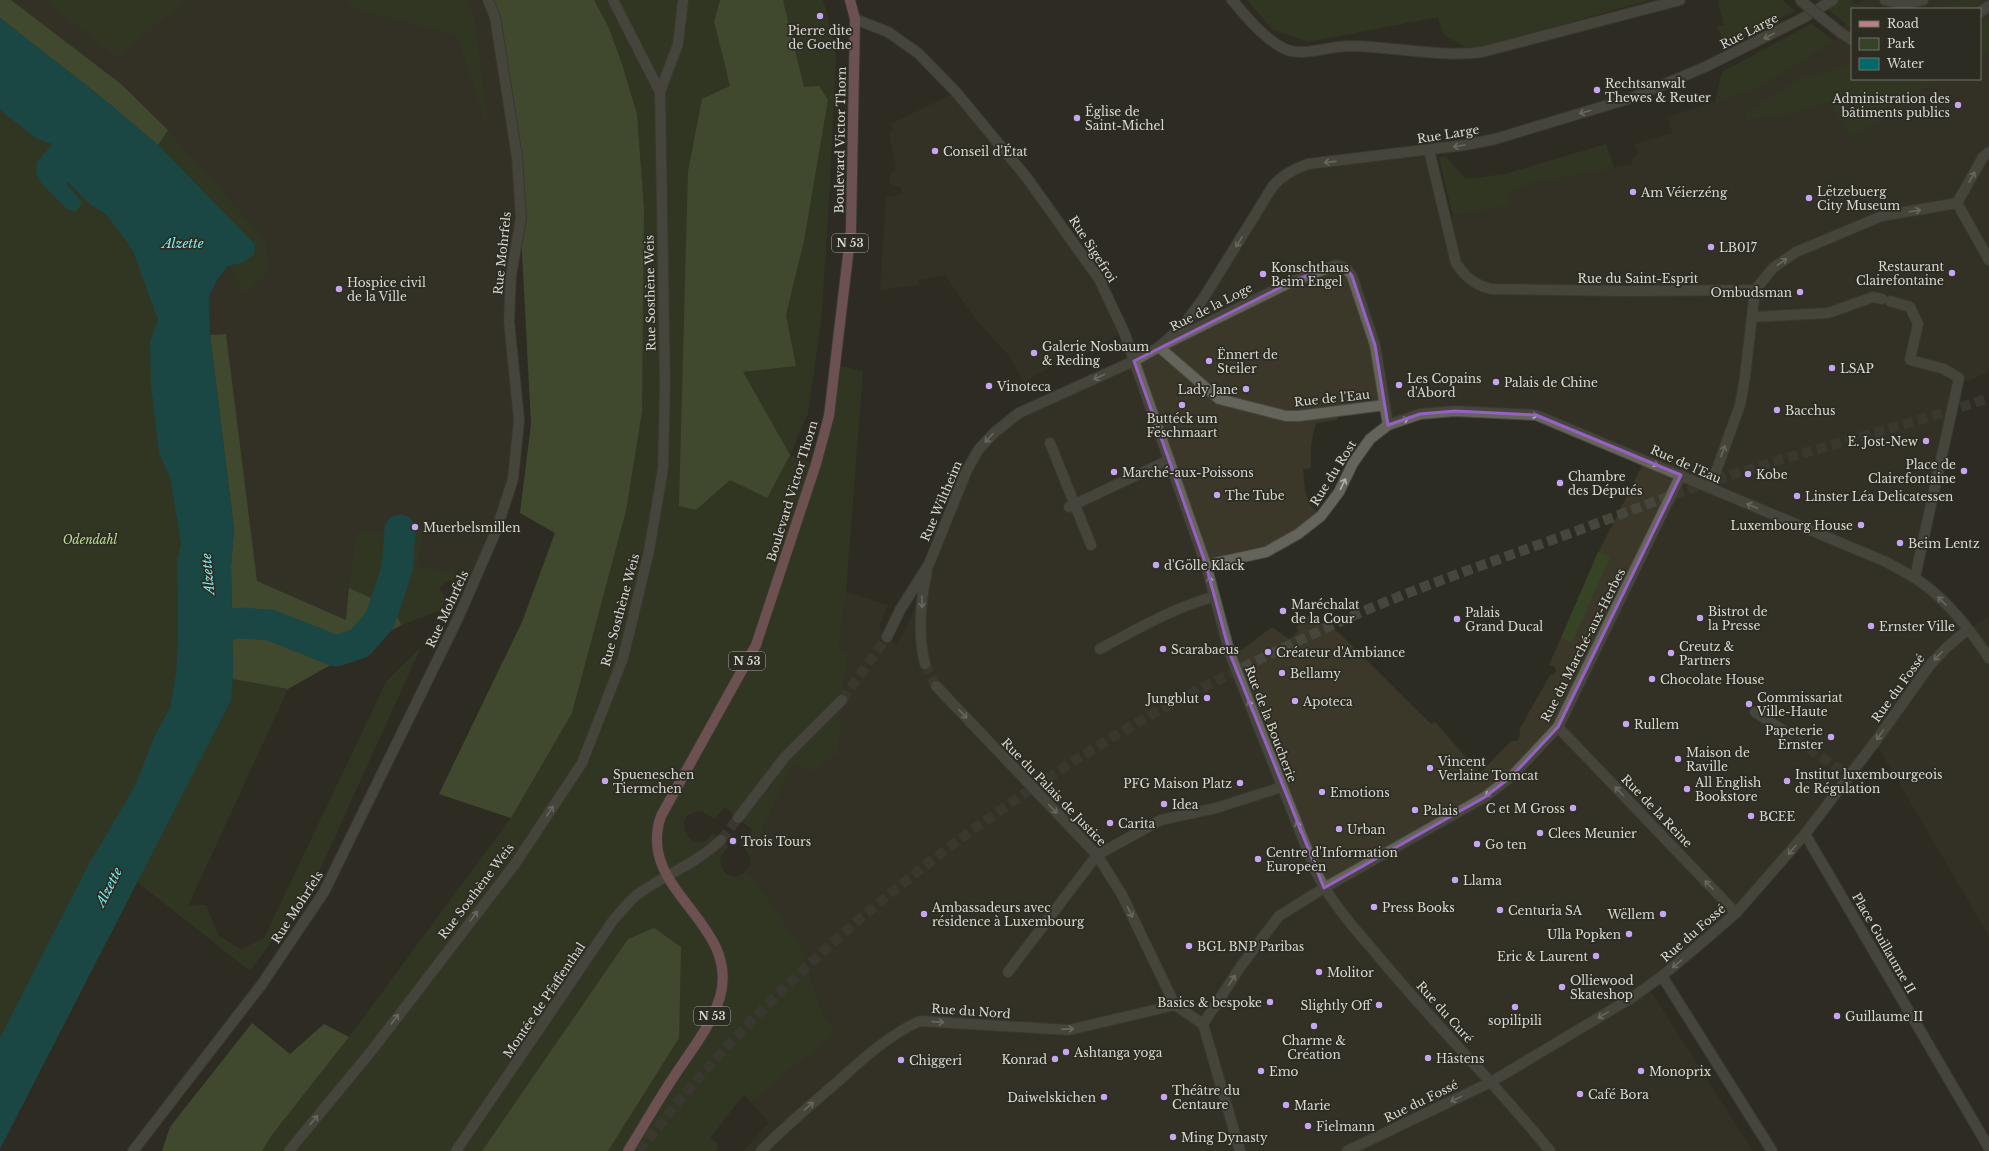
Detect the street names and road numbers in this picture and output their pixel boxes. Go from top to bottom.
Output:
street label: Rue Large [1718,10,1781,52]
street label: Boulevard Victor Thorn [831,67,849,213]
street label: Rue Large [1416,122,1480,146]
street label: Rue Mohrfels [490,211,514,295]
street label: Rue Sigefroi [1066,213,1120,285]
road number: N 53 [832,234,868,252]
street label: Rue Sosthène Weis [641,235,659,351]
street label: Rue du Saint-Esprit [1578,271,1699,286]
street label: Rue de la Loge [1167,280,1255,334]
street label: Rue de l'Eau [1293,387,1371,409]
street label: Boulevard Victor Thorn [763,419,821,563]
street label: Rue du Rost [1307,437,1359,509]
street label: Rue de l'Eau [1648,442,1724,486]
street label: Rue Wiltheim [917,458,965,544]
street label: Rue Sosthène Weis [598,552,642,668]
street label: Rue du Marché-aux-Herbes [1538,566,1628,724]
street label: Rue Mohrfels [423,568,471,650]
street label: Rue du Fossé [1868,651,1928,725]
road number: N 53 [729,652,765,670]
street label: Rue de la Boucherie [1242,664,1300,784]
street label: Rue du Palais de Justice [999,735,1109,849]
street label: Rue de la Reine [1618,771,1696,851]
street label: Rue Sosthène Weis [435,840,517,942]
street label: Rue Mohrfels [268,868,326,946]
street label: Place Guillaume II [1849,890,1919,996]
street label: Rue du Fossé [1658,901,1728,965]
street label: Montée de Pfaffenthal [500,939,588,1061]
street label: Rue du Curé [1413,978,1477,1046]
street label: Rue du Nord [931,1001,1011,1021]
road number: N 53 [694,1007,730,1025]
street label: Rue du Fossé [1382,1077,1461,1125]

